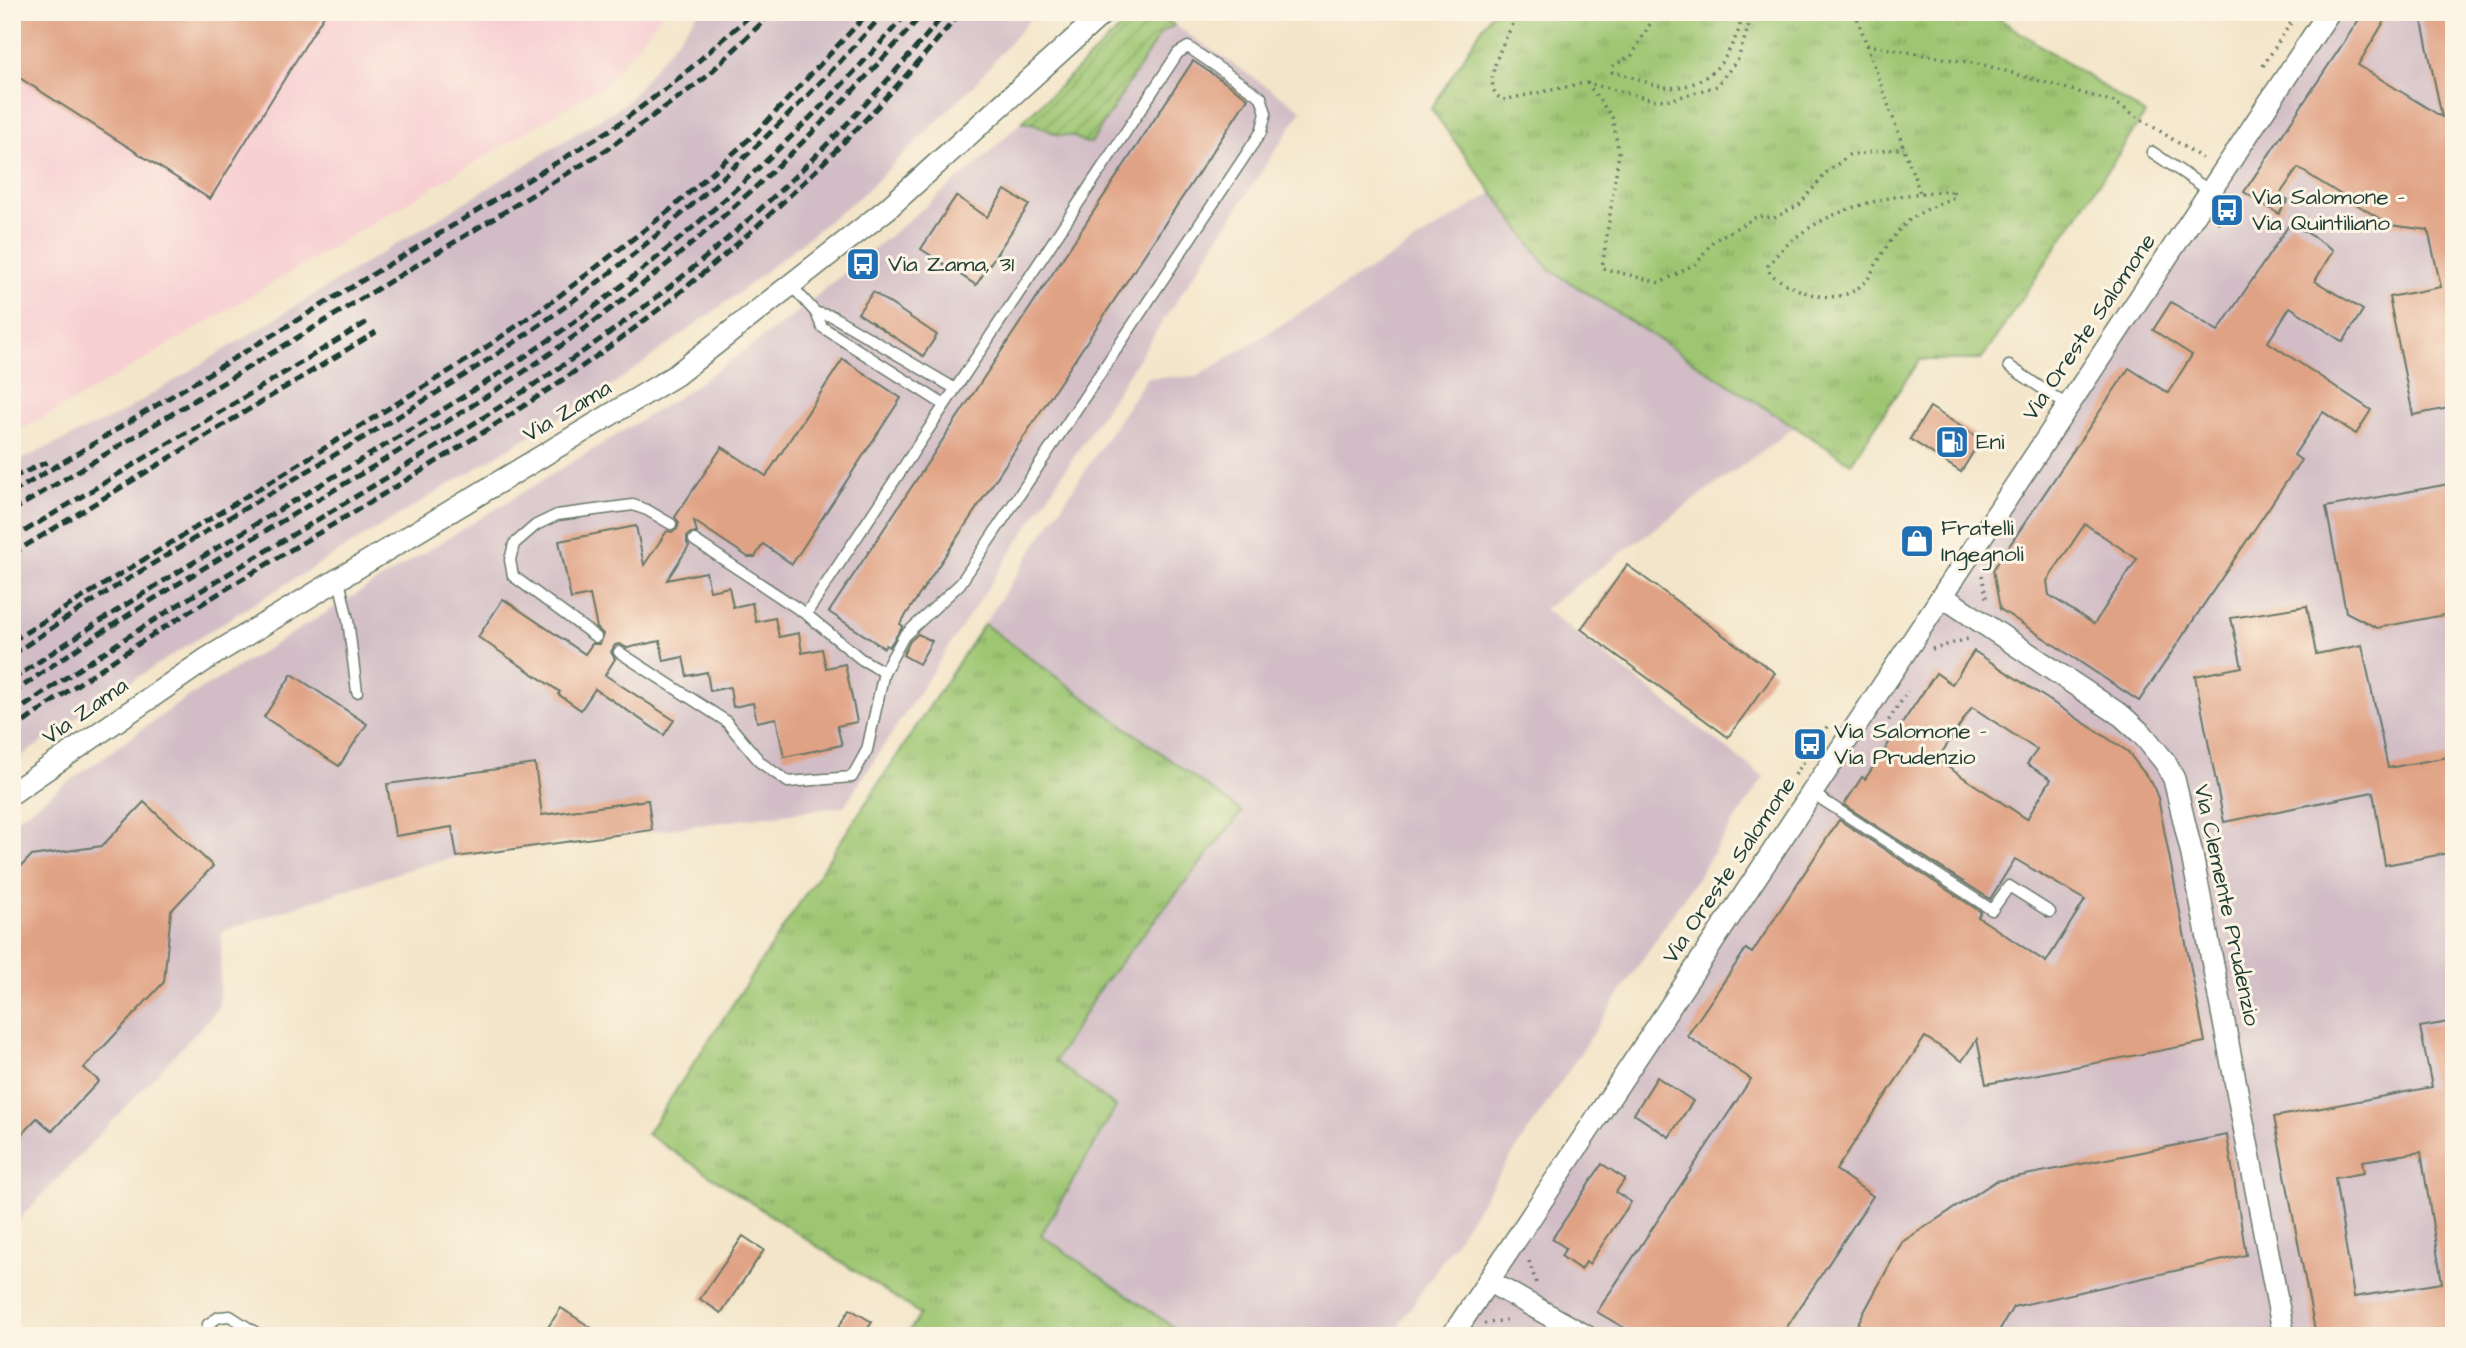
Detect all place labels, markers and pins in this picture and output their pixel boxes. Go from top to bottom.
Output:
place label: Via Salomone - Via Quintiliano [2252,181,2405,239]
bus stop icon: Via Salomone - Via Quintiliano [2208,191,2246,229]
bus stop icon: Via Zama, 31 [844,245,882,283]
place label: Via Zama, 31 [888,248,1014,280]
fuel station icon: Eni [1933,423,1971,461]
place label: Eni [1976,426,2005,458]
place label: Fratelli Ingegnoli [1941,512,2024,571]
shop icon: Fratelli Ingegnoli [1898,522,1936,560]
place label: Via Salomone - Via Prudenzio [1834,715,1987,773]
bus stop icon: Via Salomone - Via Prudenzio [1791,725,1829,763]

